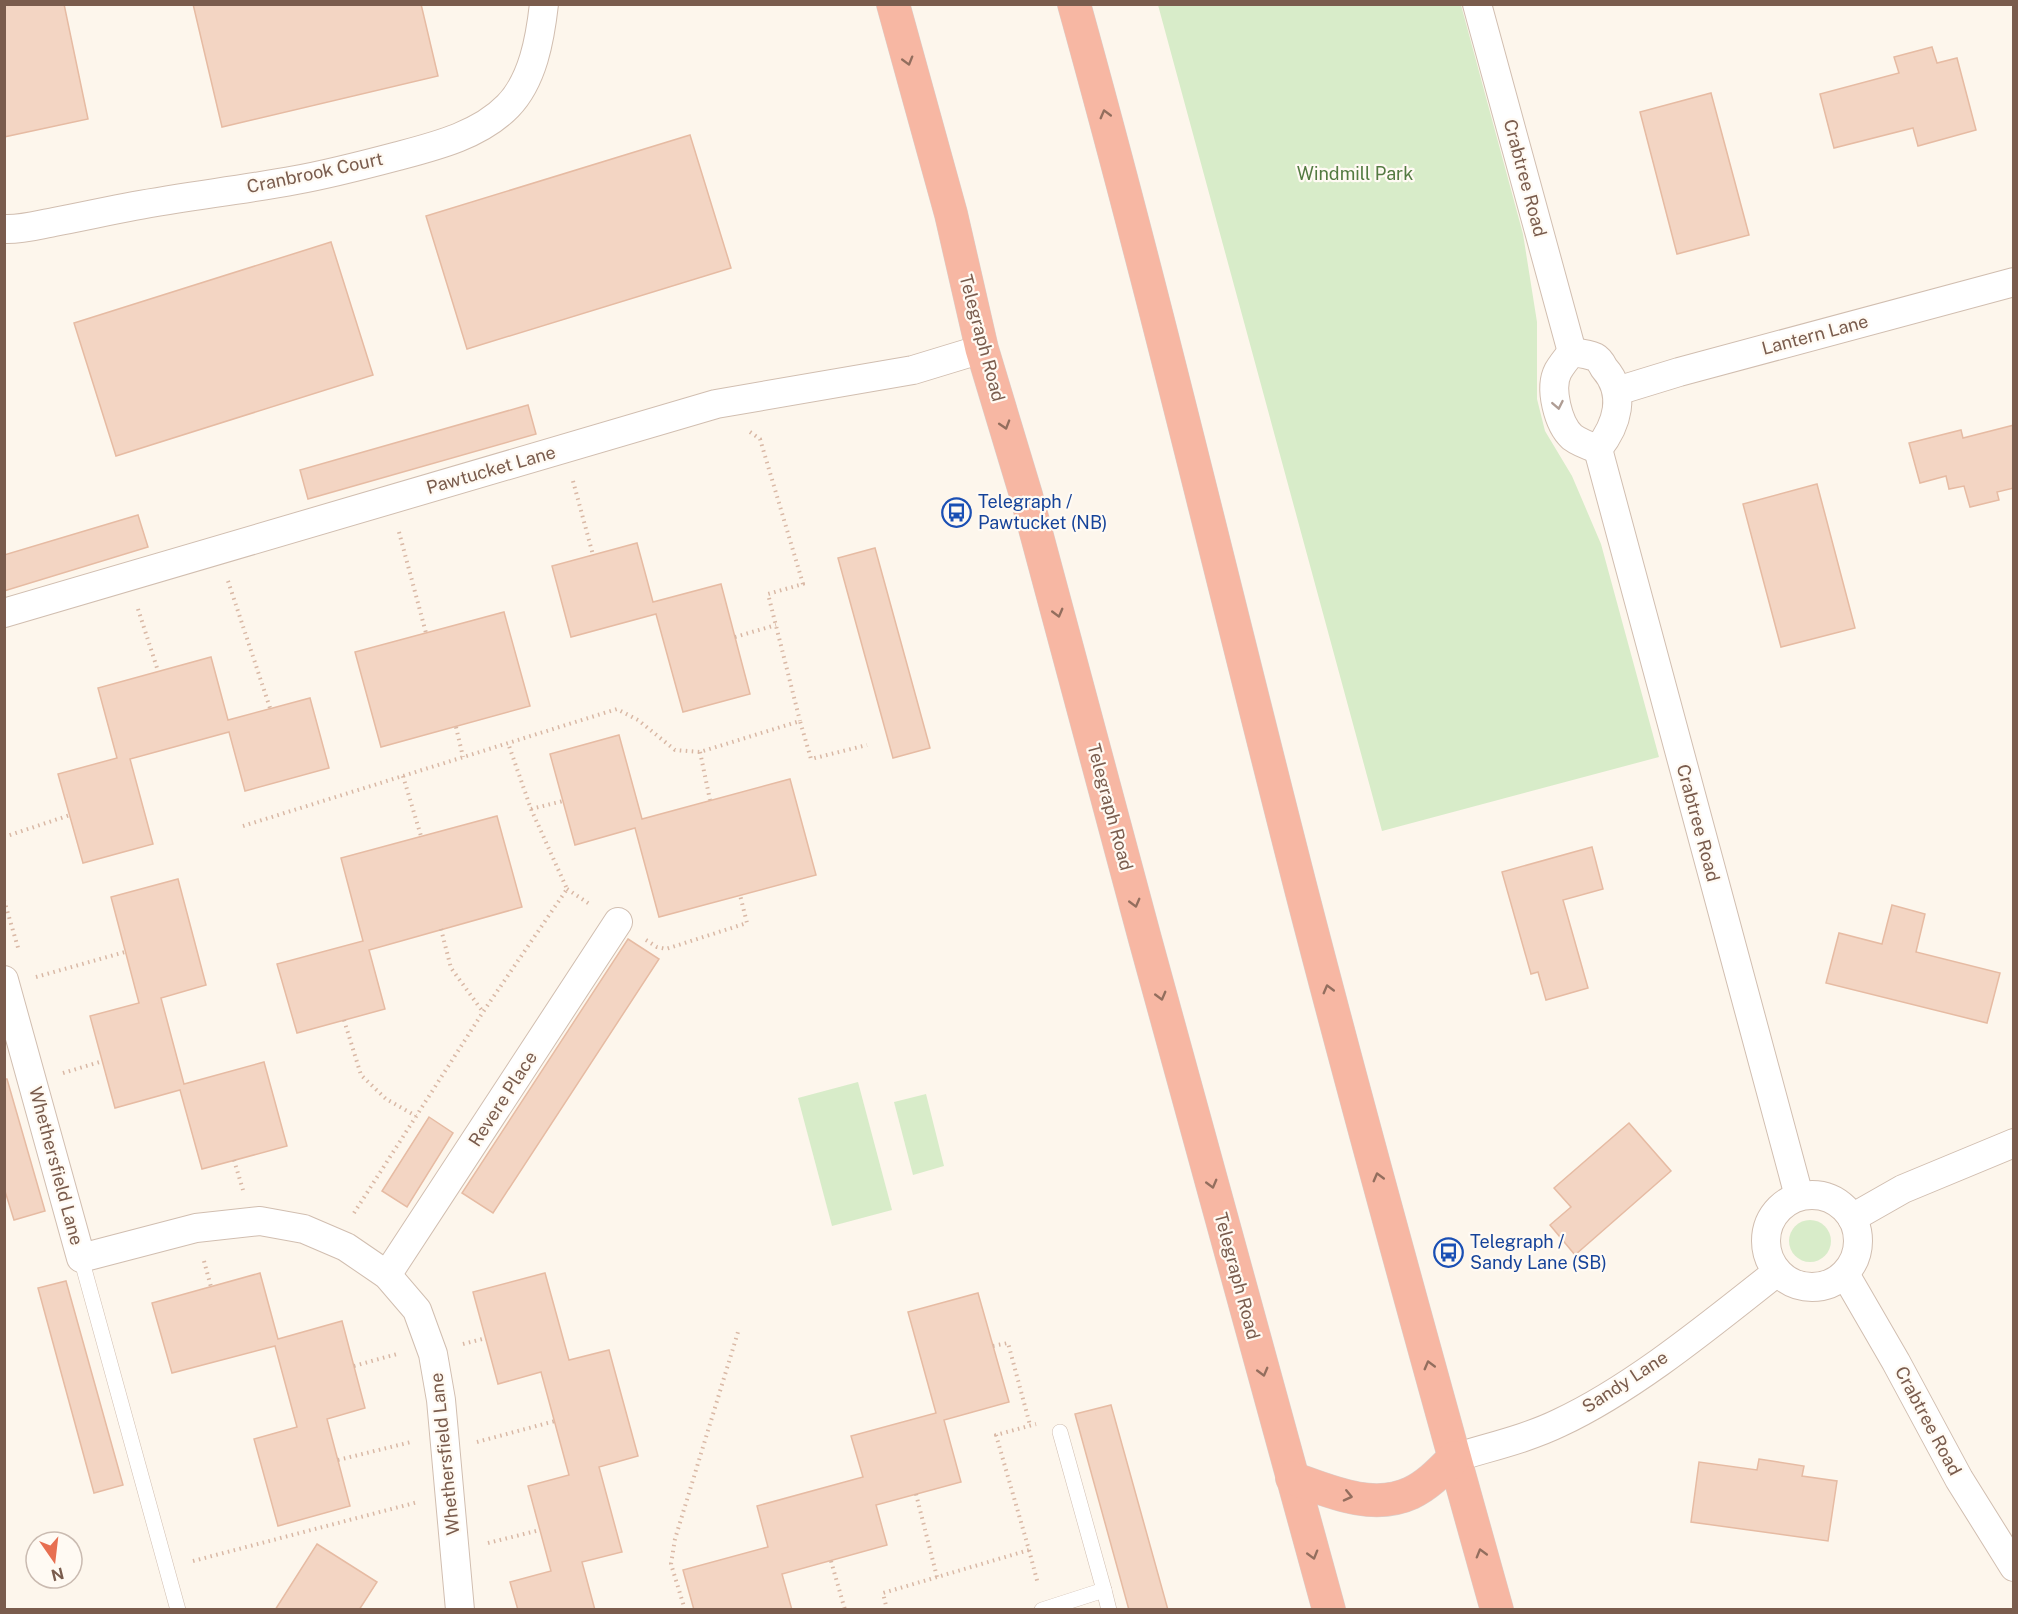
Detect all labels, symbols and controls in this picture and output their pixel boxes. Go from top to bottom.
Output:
one-way arrow [901,56,914,66]
one-way arrow [1100,109,1112,120]
street label: Crabtree Road [1500,117,1551,239]
street label: Cranbrook Court [245,148,385,197]
park label: Windmill Park [1297,163,1413,184]
street label: Telegraph Road [955,272,1010,404]
street label: Lantern Lane [1759,310,1870,359]
one-way arrow [1551,400,1564,410]
one-way arrow [998,419,1010,430]
street label: Pawtucket Lane [424,441,558,498]
place label: Telegraph / Pawtucket (NB) [978,491,1107,533]
bus stop icon: Telegraph / Pawtucket (NB) [941,496,973,528]
one-way arrow [1051,607,1063,618]
street label: Telegraph Road [1083,741,1138,873]
street label: Crabtree Road [1673,762,1724,884]
one-way arrow [1128,898,1141,908]
one-way arrow [1322,984,1335,994]
one-way arrow [1153,990,1166,1000]
street label: Revere Place [464,1047,541,1150]
street label: Whethersfield Lane [25,1084,88,1247]
one-way arrow [1373,1172,1385,1183]
one-way arrow [1204,1179,1217,1189]
street label: Telegraph Road [1210,1210,1265,1342]
place label: Telegraph / Sandy Lane (SB) [1470,1231,1607,1273]
bus stop icon: Telegraph / Sandy Lane (SB) [1433,1236,1465,1268]
street label: Sandy Lane [1578,1346,1671,1417]
one-way arrow [1424,1360,1436,1371]
street label: Crabtree Road [1891,1363,1966,1479]
one-way arrow [1256,1366,1268,1377]
street label: Whethersfield Lane [426,1372,463,1536]
one-way arrow [1343,1488,1353,1501]
north arrow [24,1530,84,1590]
one-way arrow [1476,1548,1488,1559]
one-way arrow [1306,1550,1319,1560]
text: N [49,1563,66,1585]

